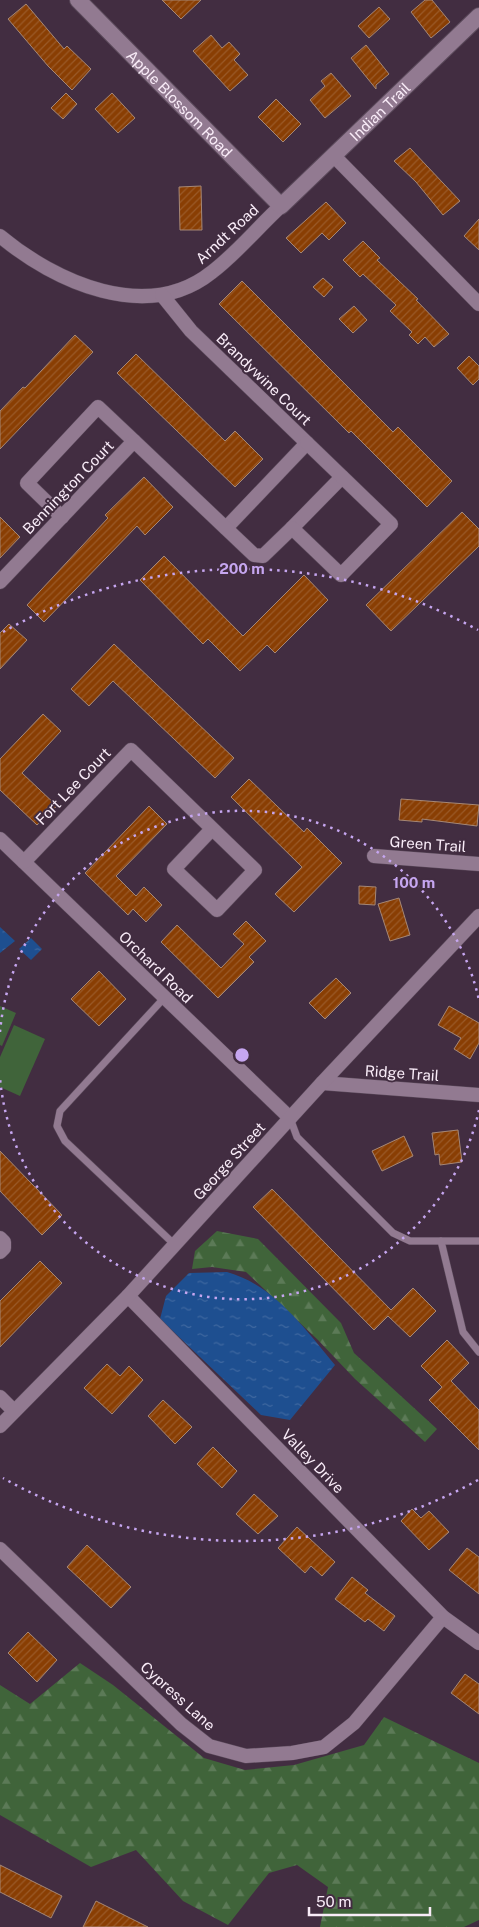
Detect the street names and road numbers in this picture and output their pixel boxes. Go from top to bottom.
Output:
street label: Apple Blossom Road [123,46,236,160]
street label: Indian Trail [346,79,413,144]
street label: Arndt Road [192,201,262,267]
street label: Brandywine Court [213,329,315,429]
street label: Bennington Court [19,437,117,537]
street label: Fort Lee Court [32,744,114,828]
street label: Green Trail [389,833,467,855]
street label: Orchard Road [116,928,196,1006]
street label: Ridge Trail [364,1062,440,1084]
street label: George Street [190,1119,268,1203]
street label: Valley Drive [278,1426,348,1496]
street label: Cypress Lane [137,1658,219,1734]

